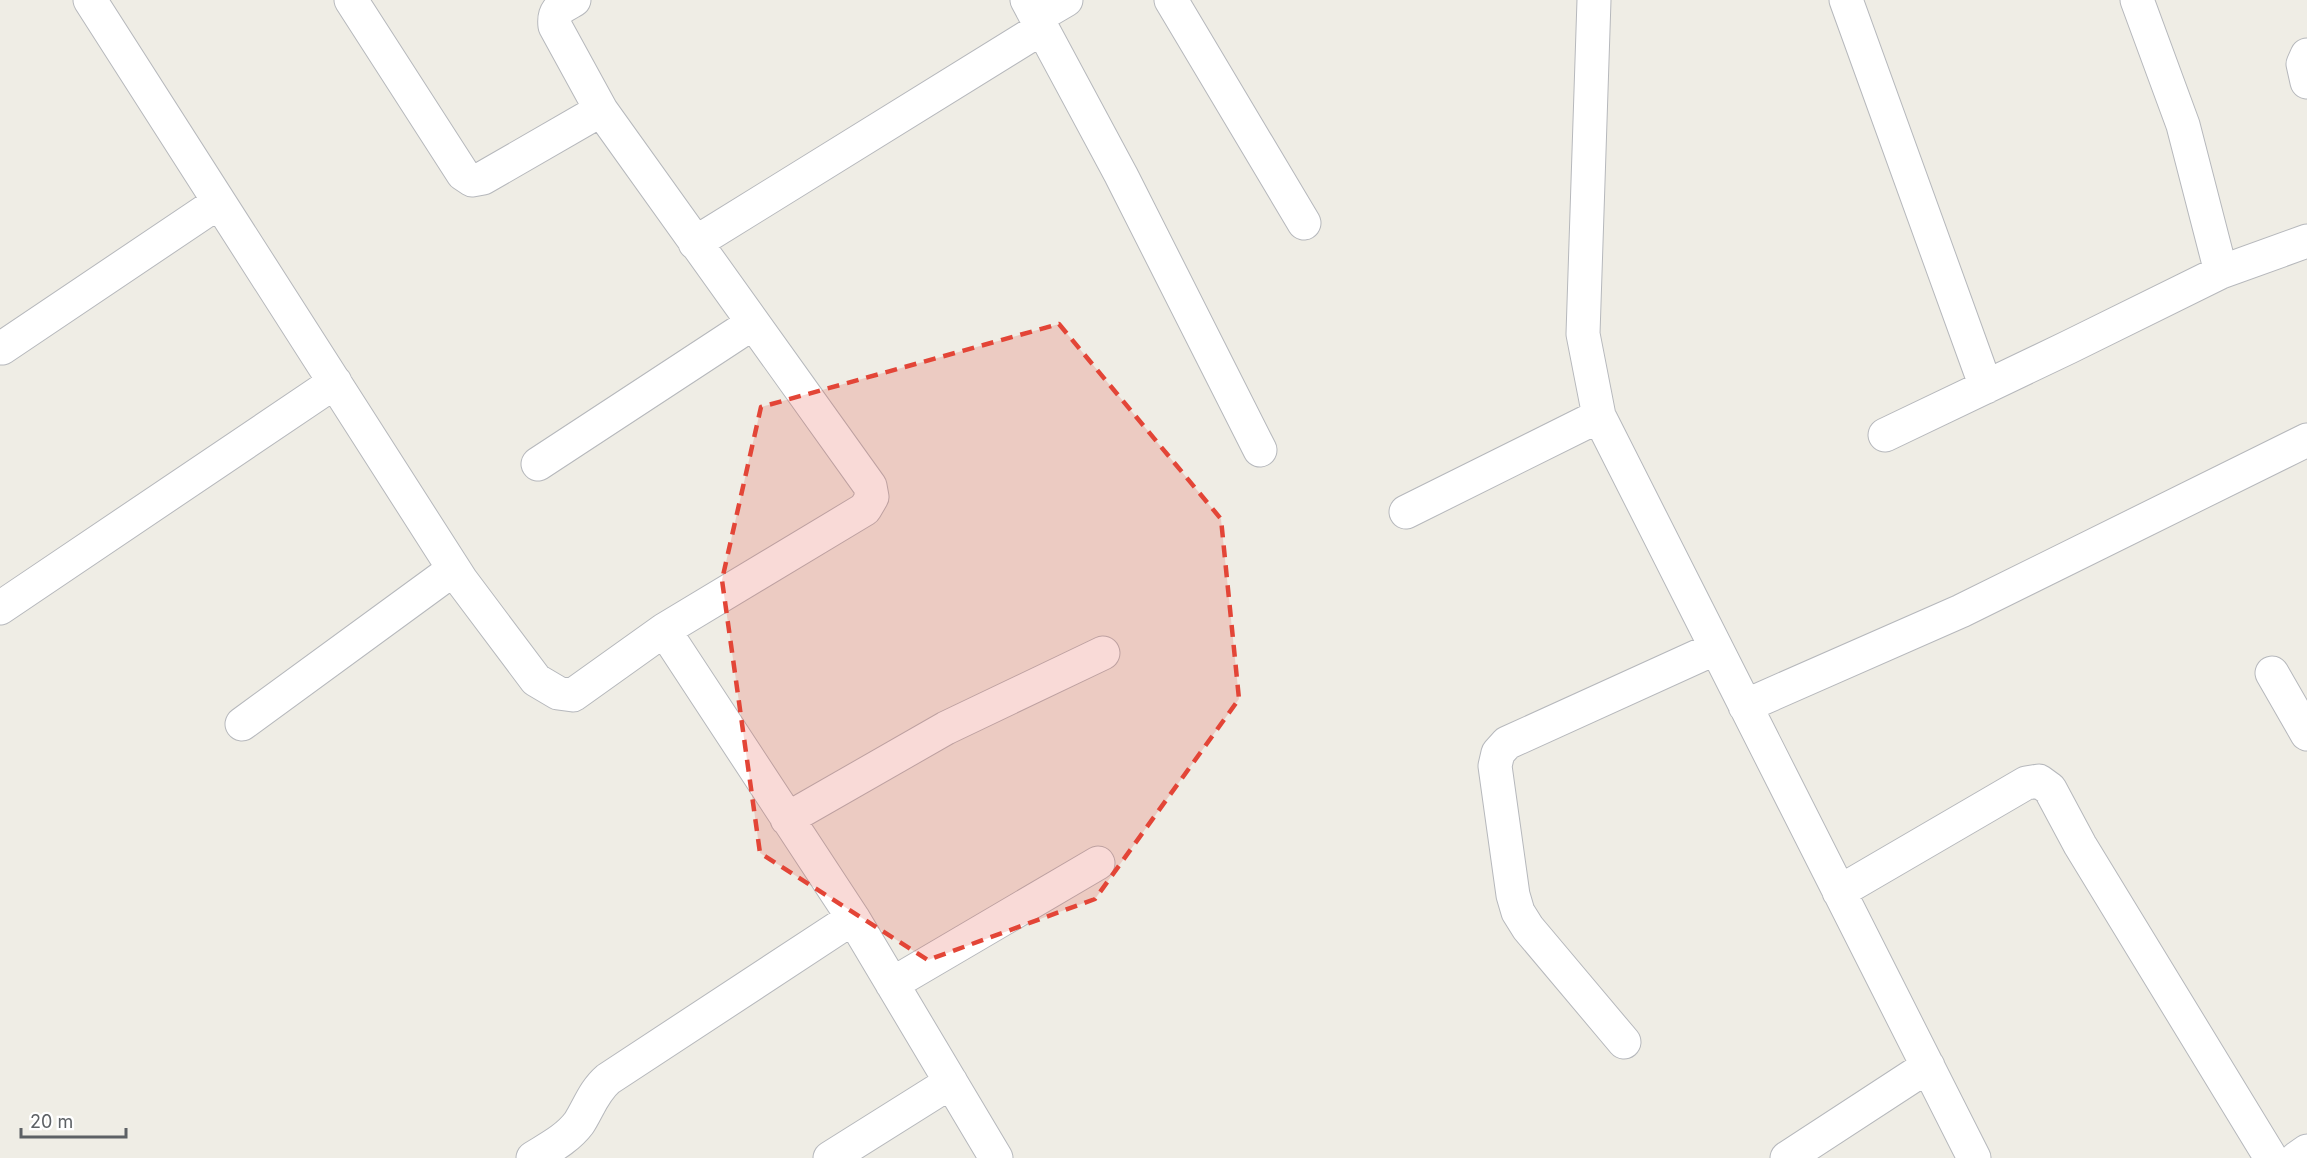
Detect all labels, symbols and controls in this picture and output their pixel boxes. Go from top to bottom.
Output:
scale bar [21,1101,126,1139]
text: 20 m [30,1111,73,1132]

